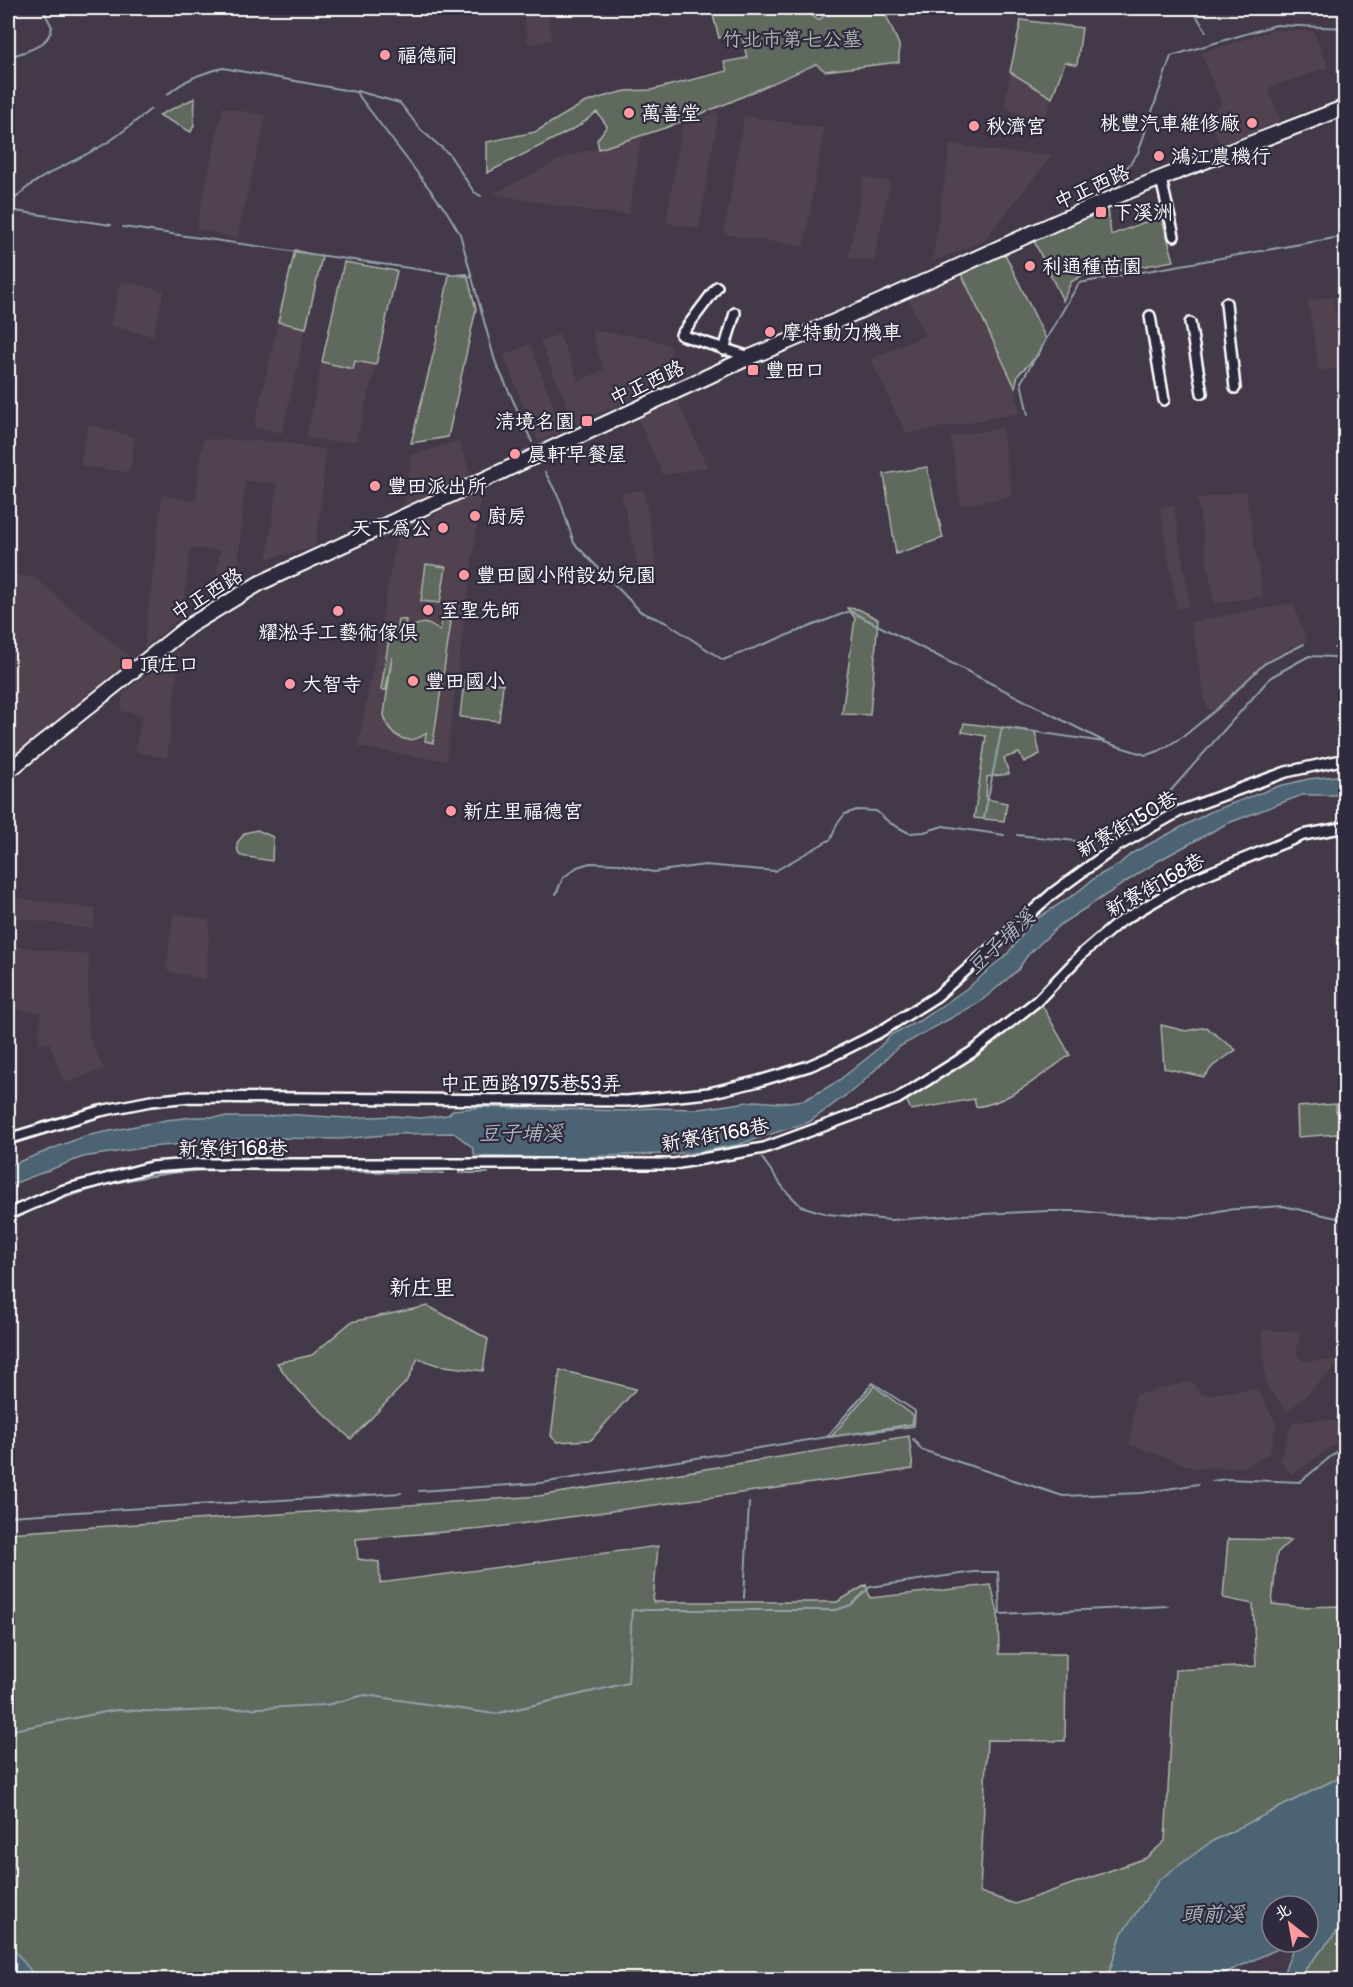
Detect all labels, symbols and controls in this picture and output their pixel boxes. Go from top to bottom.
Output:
park label: 竹北市第七公墓 [722,27,862,52]
place label: 福德祠 [397,43,457,68]
marker: 福德祠 [378,48,392,62]
place label: 萬善堂 [641,101,701,126]
marker: 萬善堂 [622,106,636,120]
place label: 桃豐汽車維修廠 [1100,111,1240,136]
place label: 秋濟宮 [986,114,1046,139]
marker: 桃豐汽車維修廠 [1245,116,1259,130]
marker: 秋濟宮 [967,119,981,133]
place label: 鴻江農機行 [1171,144,1271,169]
marker: 鴻江農機行 [1152,149,1166,163]
street label: 中正西路 [1050,159,1135,215]
place label: 下溪洲 [1113,200,1173,225]
marker: 下溪洲 [1094,205,1108,219]
place label: 利通種苗園 [1042,254,1142,279]
marker: 利通種苗園 [1023,259,1037,273]
place label: 摩特動力機車 [782,320,902,345]
marker: 摩特動力機車 [763,325,777,339]
street label: 中正西路 [605,354,689,411]
place label: 豐田口 [765,358,825,383]
marker: 豐田口 [746,363,760,377]
place label: 清境名園 [495,409,575,434]
marker: 清境名園 [580,414,594,428]
place label: 晨軒早餐屋 [527,442,627,467]
marker: 晨軒早餐屋 [508,447,522,461]
place label: 豐田派出所 [387,474,487,499]
marker: 豐田派出所 [368,479,382,493]
place label: 廚房 [487,504,527,529]
marker: 廚房 [468,509,482,523]
place label: 天下為公 [351,516,431,541]
marker: 天下為公 [436,521,450,535]
street label: 中正西路 [166,562,248,626]
place label: 豐田國小附設幼兒園 [476,563,656,588]
marker: 豐田國小附設幼兒園 [457,568,471,582]
place label: 至聖先師 [440,598,520,623]
marker: 至聖先師 [421,603,435,617]
marker: 耀淞手工藝術傢俱 [331,604,345,618]
place label: 耀淞手工藝術傢俱 [258,620,418,645]
place label: 頂庄口 [139,652,199,677]
marker: 頂庄口 [120,657,134,671]
place label: 豐田國小 [425,669,505,694]
place label: 大智寺 [302,672,362,697]
marker: 豐田國小 [406,674,420,688]
marker: 大智寺 [283,677,297,691]
street label: 新寮街150巷 [1072,785,1183,863]
place label: 新庄里福德宮 [463,799,583,824]
marker: 新庄里福德宮 [444,804,458,818]
street label: 新寮街168巷 [1101,847,1210,922]
water label: 豆子埔溪 [961,903,1042,981]
street label: 中正西路1975巷53弄 [440,1071,622,1096]
street label: 新寮街168巷 [659,1113,772,1157]
water label: 豆子埔溪 [479,1120,564,1147]
street label: 新寮街168巷 [178,1136,289,1161]
district label: 新庄里 [389,1274,455,1302]
north arrow [1260,1894,1320,1954]
text: 北 [1271,1899,1295,1925]
water label: 頭前溪 [1182,1901,1245,1928]

